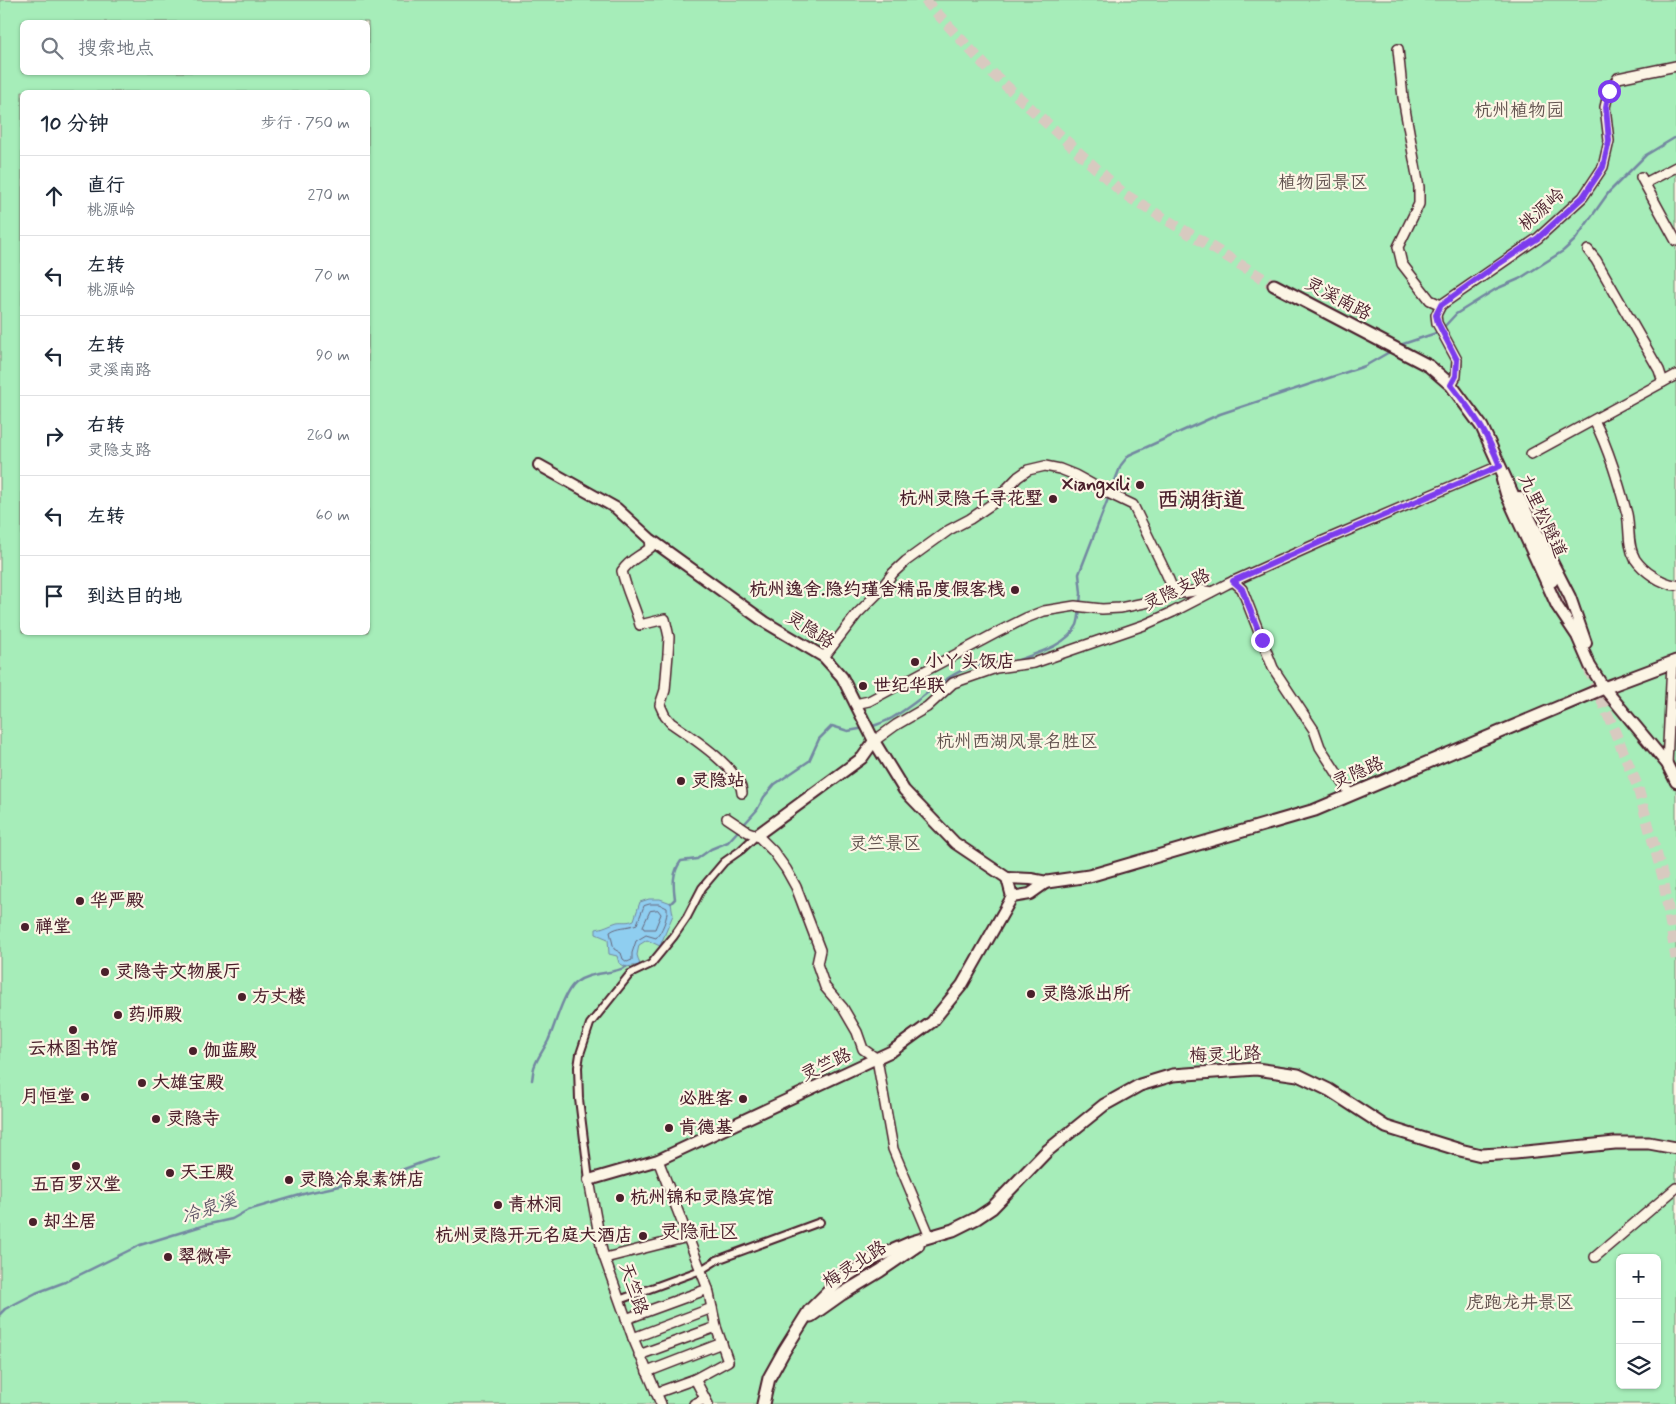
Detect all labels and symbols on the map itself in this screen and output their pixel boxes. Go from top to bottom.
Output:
route start [1598,80,1621,103]
park label: 杭州植物园 [1474,99,1564,123]
park label: 植物园景区 [1278,171,1368,195]
street label: 桃源岭 [1514,183,1570,237]
street label: 灵溪南路 [1301,272,1375,326]
street label: 九里松隧道 [1512,470,1572,562]
place label: Xiangxili [1062,473,1130,499]
marker: Xiangxili [1134,479,1146,491]
place label: 杭州灵隐千寻花墅 [899,487,1043,511]
district label: 西湖街道 [1157,487,1245,515]
marker: 杭州灵隐千寻花墅 [1047,493,1059,505]
street label: 灵隐支路 [1139,563,1215,617]
place label: 杭州逸舍.隐约瑾舍精品度假客栈 [749,578,1005,602]
marker: 杭州逸舍.隐约瑾舍精品度假客栈 [1009,584,1021,596]
street label: 灵隐路 [781,605,839,655]
route end [1251,629,1274,652]
place label: 小丫头饭店 [925,650,1015,674]
marker: 小丫头饭店 [909,656,921,668]
place label: 世纪华联 [873,674,945,698]
marker: 世纪华联 [857,680,869,692]
park label: 杭州西湖风景名胜区 [936,730,1098,754]
street label: 灵隐路 [1328,751,1388,795]
place label: 灵隐站 [691,769,745,793]
marker: 灵隐站 [675,775,687,787]
park label: 灵竺景区 [849,832,921,856]
place label: 华严殿 [90,889,144,913]
marker: 华严殿 [74,895,86,907]
place label: 禅堂 [35,915,71,939]
marker: 禅堂 [19,921,31,933]
place label: 灵隐寺文物展厅 [115,960,241,984]
marker: 灵隐寺文物展厅 [99,966,111,978]
place label: 灵隐派出所 [1041,982,1131,1006]
place label: 方丈楼 [252,985,306,1009]
marker: 灵隐派出所 [1025,988,1037,1000]
marker: 方丈楼 [236,991,248,1003]
place label: 药师殿 [128,1003,182,1027]
marker: 药师殿 [112,1009,124,1021]
marker: 云林图书馆 [67,1024,79,1036]
place label: 云林图书馆 [28,1037,118,1061]
place label: 伽蓝殿 [203,1039,257,1063]
street label: 梅灵北路 [1189,1042,1261,1068]
street label: 灵竺路 [796,1043,856,1087]
marker: 伽蓝殿 [187,1045,199,1057]
place label: 大雄宝殿 [152,1071,224,1095]
marker: 大雄宝殿 [136,1077,148,1089]
place label: 月恒堂 [21,1085,75,1109]
place label: 必胜客 [679,1087,733,1111]
marker: 月恒堂 [79,1091,91,1103]
marker: 必胜客 [737,1093,749,1105]
place label: 灵隐寺 [166,1107,220,1131]
marker: 灵隐寺 [150,1113,162,1125]
place label: 肯德基 [679,1116,733,1140]
marker: 肯德基 [663,1122,675,1134]
marker: 五百罗汉堂 [70,1160,82,1172]
place label: 天王殿 [180,1161,234,1185]
marker: 天王殿 [164,1167,176,1179]
place label: 灵隐冷泉素饼店 [299,1168,425,1192]
place label: 五百罗汉堂 [31,1173,121,1197]
marker: 灵隐冷泉素饼店 [283,1174,295,1186]
place label: 杭州锦和灵隐宾馆 [630,1186,774,1210]
water label: 冷泉溪 [178,1188,241,1230]
marker: 杭州锦和灵隐宾馆 [614,1192,626,1204]
place label: 青林洞 [508,1193,562,1217]
marker: 青林洞 [492,1199,504,1211]
place label: 却尘居 [43,1210,97,1234]
marker: 却尘居 [27,1216,39,1228]
district label: 灵隐社区 [659,1219,739,1246]
place label: 杭州灵隐开元名庭大酒店 [435,1224,633,1248]
marker: 杭州灵隐开元名庭大酒店 [637,1230,649,1242]
street label: 梅灵北路 [818,1235,892,1295]
place label: 翠微亭 [178,1245,232,1269]
marker: 翠微亭 [162,1251,174,1263]
street label: 天竺路 [613,1260,653,1318]
park label: 虎跑龙井景区 [1466,1291,1574,1315]

